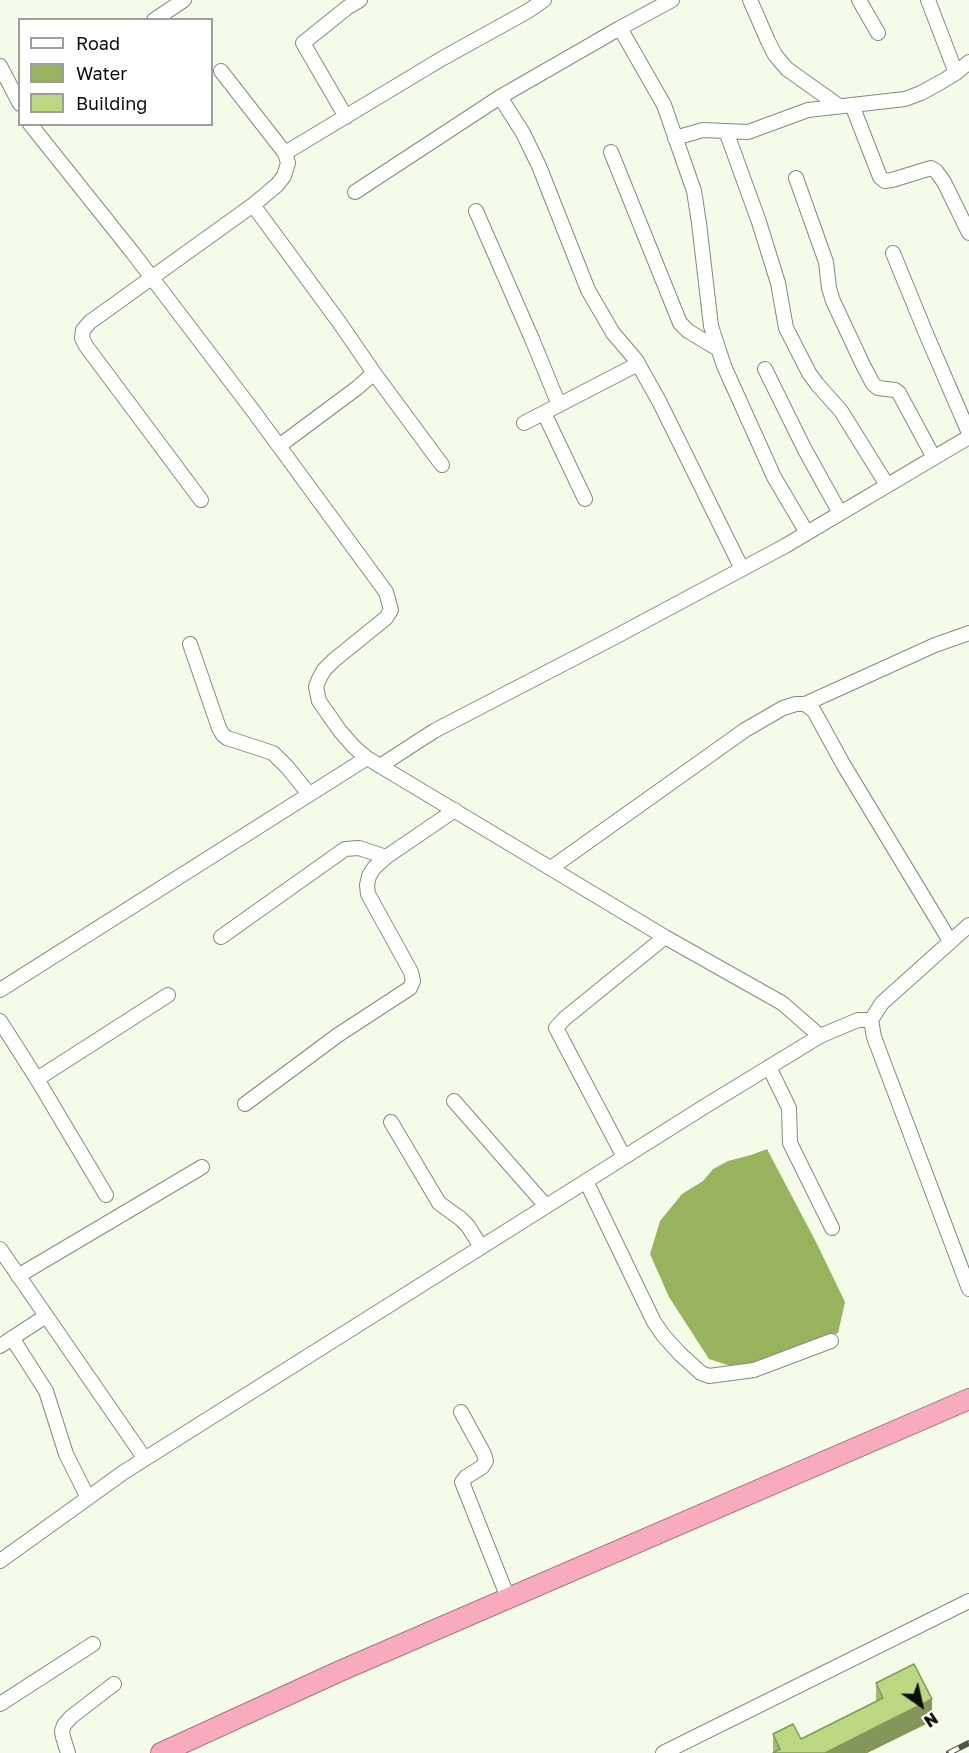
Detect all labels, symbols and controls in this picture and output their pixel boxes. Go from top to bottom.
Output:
legend [18,18,213,126]
text: Road [76,32,120,54]
text: Water [76,62,127,84]
text: Building [76,92,147,114]
north arrow [891,1675,951,1735]
text: N [920,1708,942,1732]

